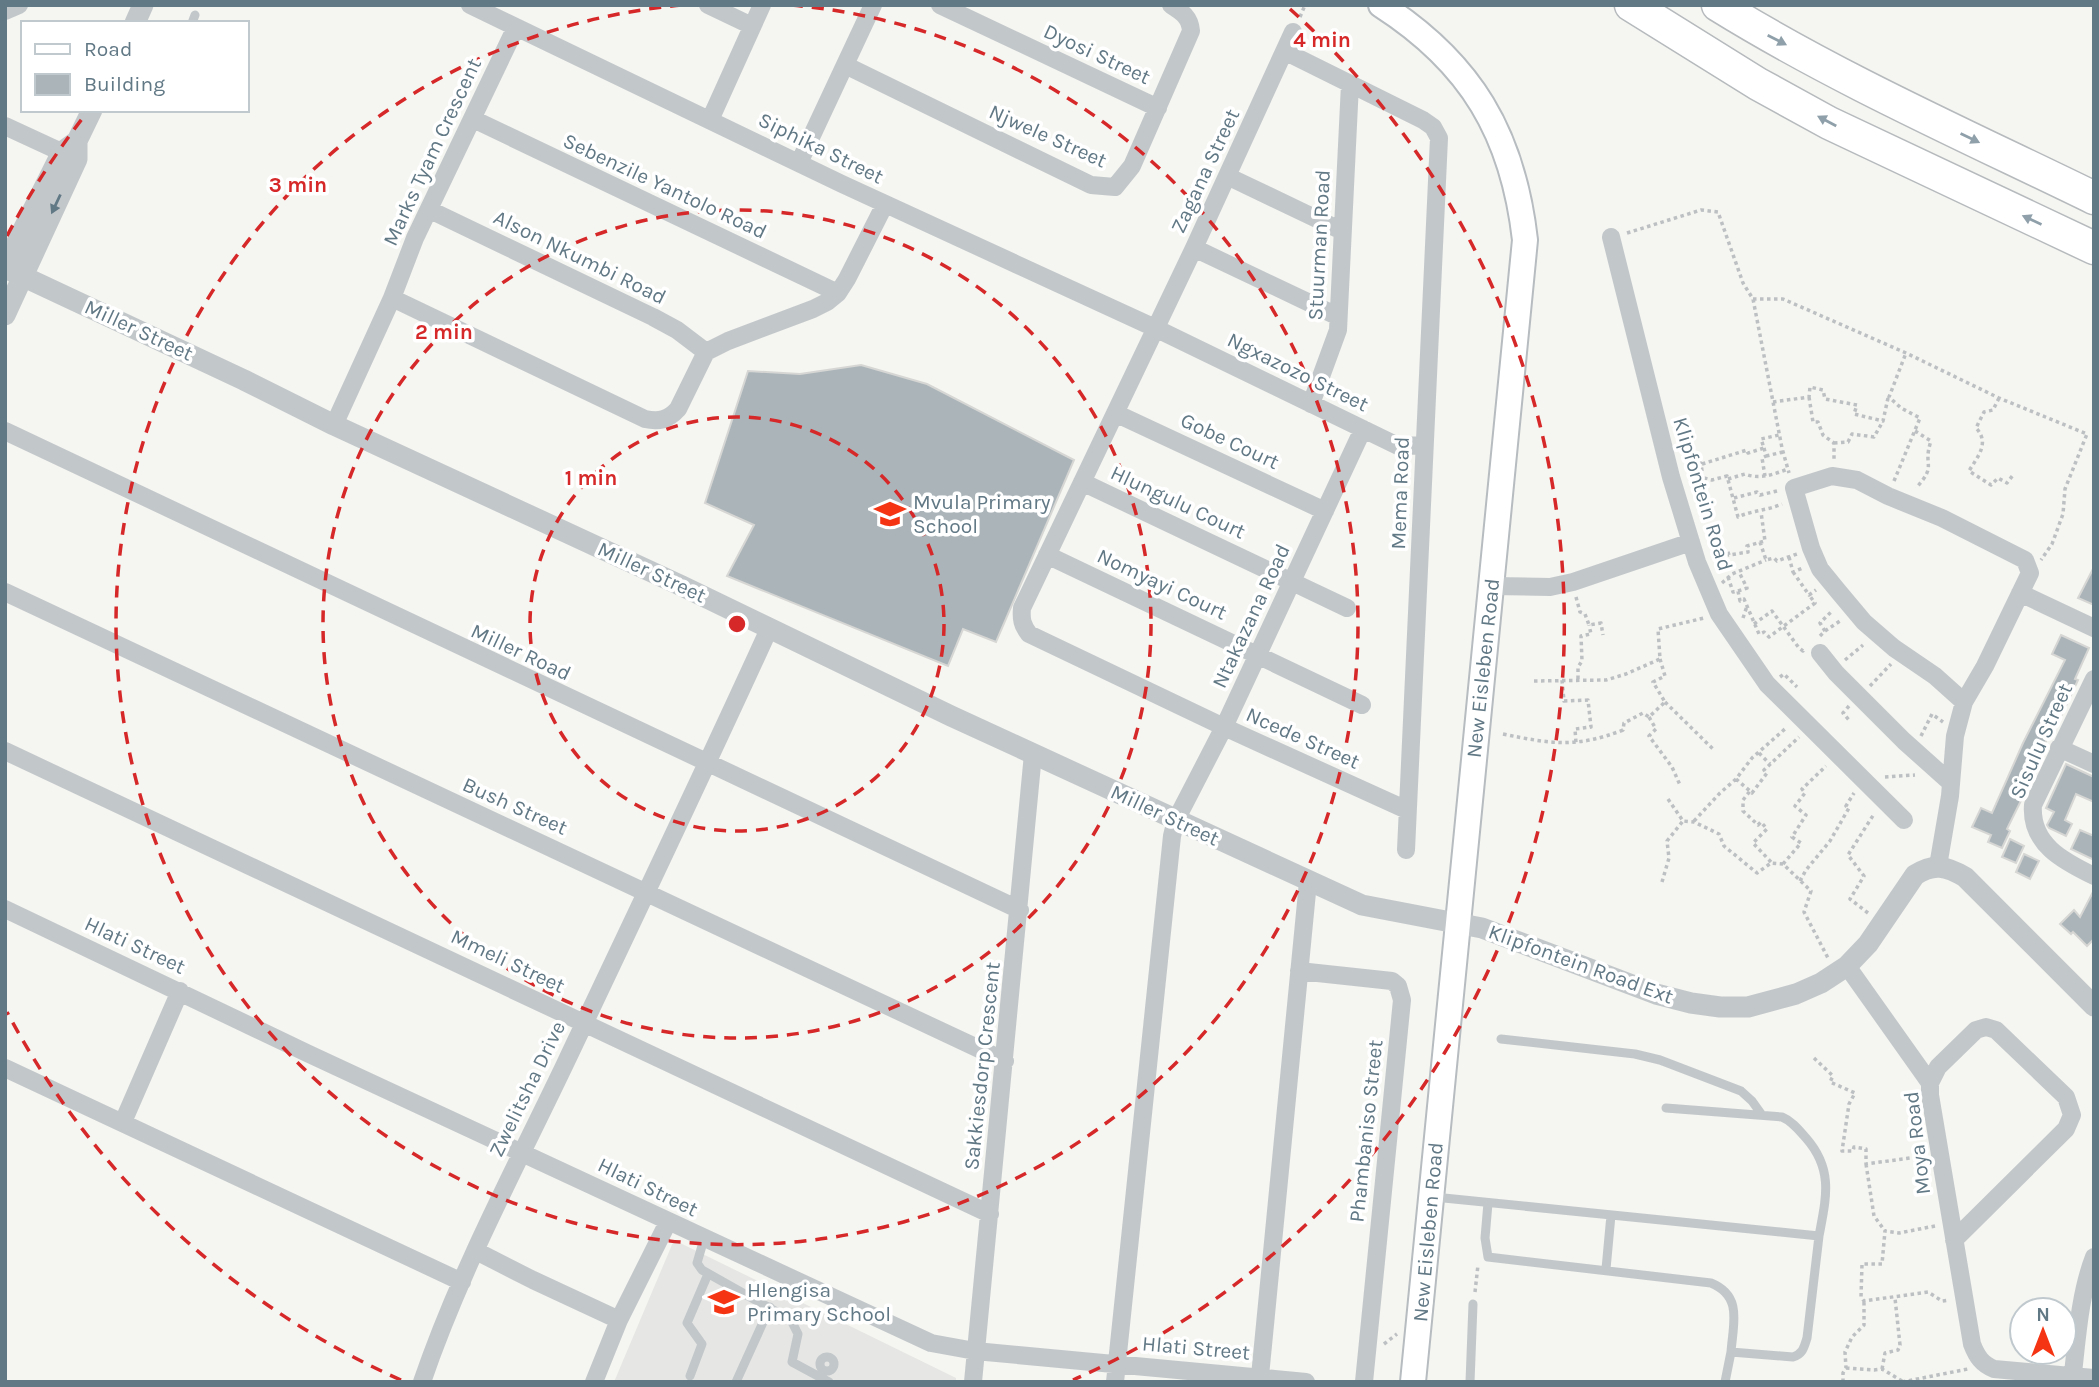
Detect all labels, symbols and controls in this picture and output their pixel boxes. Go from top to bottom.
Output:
street label: Dyosi Street [1040,19,1154,89]
legend [21,21,248,112]
text: 4 min [1293,28,1351,52]
one-way arrow [1767,35,1787,46]
text: Road [84,37,132,61]
street label: Marks Tyam Crescent [378,54,486,250]
text: Building [84,72,165,96]
street label: Njwele Street [985,99,1111,173]
street label: Zagana Street [1166,105,1244,237]
street label: Siphika Street [755,107,888,189]
one-way arrow [1817,116,1837,127]
street label: Sebenzile Yantolo Road [559,128,771,244]
one-way arrow [1960,132,1980,144]
street label: Stuurman Road [1303,169,1335,321]
text: 3 min [269,173,327,197]
one-way arrow [50,194,62,214]
street label: Alson Nkumbi Road [490,205,670,309]
one-way arrow [2022,214,2042,225]
street label: Miller Street [81,294,197,366]
text: 2 min [415,320,473,344]
street label: Ngxazozo Street [1224,327,1373,417]
street label: Gobe Court [1177,408,1283,474]
street label: Klipfontein Road [1668,414,1738,574]
street label: Mema Road [1386,436,1414,550]
street label: Hlungulu Court [1107,460,1249,544]
text: 1 min [565,466,617,490]
place label: Mvula Primary School [913,490,1051,538]
school or university icon: Mvula Primary School [873,497,907,531]
street label: Miller Street [594,536,710,608]
street label: Ntakazana Road [1207,540,1295,692]
street label: Nomyayi Court [1093,543,1231,625]
street label: New Eisleben Road [1462,577,1504,759]
centre of rings [725,612,749,636]
street label: Miller Road [467,618,575,686]
street label: Sisulu Street [2005,679,2077,802]
street label: Ncede Street [1242,702,1364,774]
street label: Bush Street [459,772,571,840]
street label: Miller Street [1107,779,1223,851]
street label: Hlati Street [81,911,189,979]
street label: Klipfontein Road Ext [1485,919,1677,1009]
street label: Mmeli Street [447,924,569,998]
street label: Sakkiesdorp Crescent [959,961,1005,1171]
street label: Zwelitsha Drive [484,1017,570,1161]
street label: Phambaniso Street [1344,1038,1388,1224]
street label: Moya Road [1899,1090,1935,1196]
street label: New Eisleben Road [1408,1141,1448,1323]
street label: Hlati Street [594,1152,702,1222]
place label: Hlengisa Primary School [747,1278,891,1326]
school or university icon: Hlengisa Primary School [707,1285,741,1319]
north arrow [2008,1296,2078,1366]
text: N [2036,1304,2050,1326]
street label: Hlati Street [1141,1331,1251,1365]

